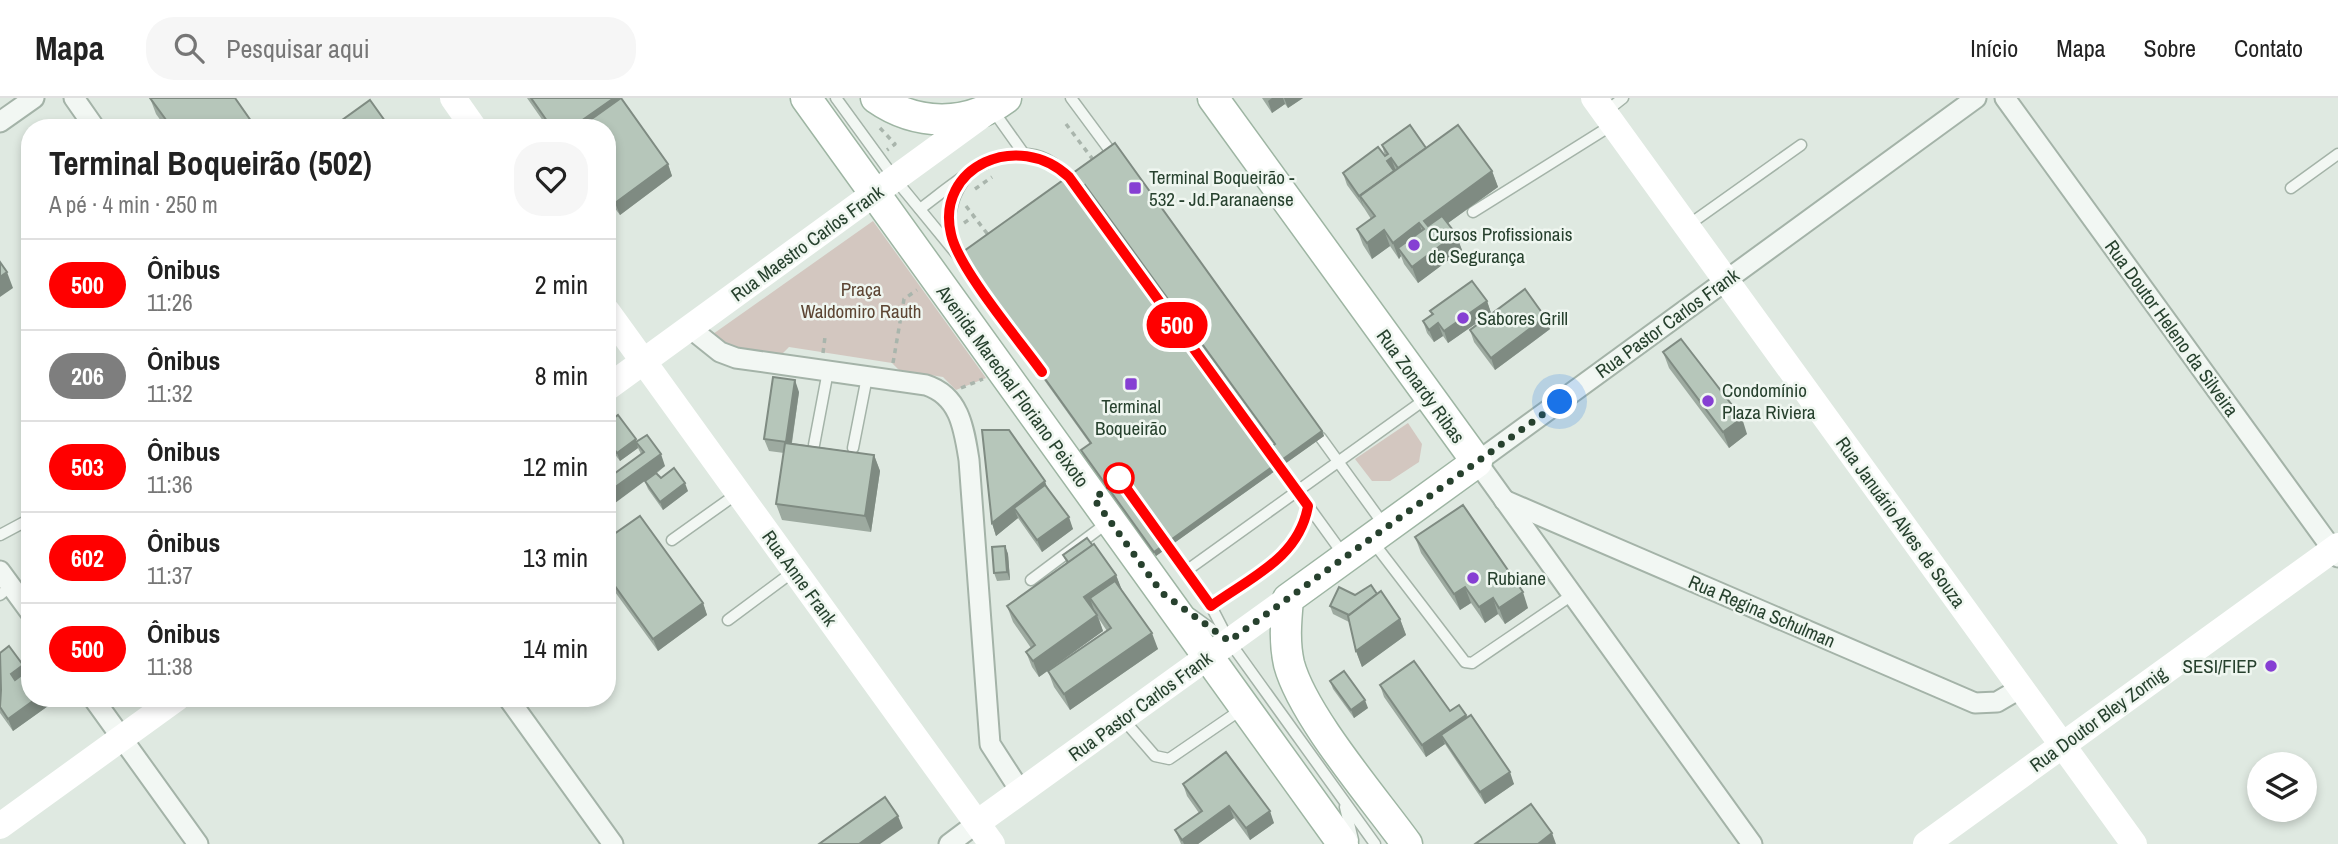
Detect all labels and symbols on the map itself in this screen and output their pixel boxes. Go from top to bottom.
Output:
place label: Terminal Boqueirão - 532 - Jd.Paranaense [1149,164,1294,212]
street label: Rua Maestro Carlos Frank [725,179,889,307]
marker: Terminal Boqueirão - 532 - Jd.Paranaense [1127,180,1143,196]
place label: Cursos Profissionais de Segurança [1428,221,1573,269]
street label: Rua Doutor Heleno da Silveira [2099,235,2245,422]
marker: Cursos Profissionais de Segurança [1406,237,1422,253]
street label: Rua Pastor Carlos Frank [1590,262,1744,384]
park label: Praça Waldomiro Rauth [801,276,921,324]
street label: Avenida Marechal Floriano Peixoto [930,279,1095,492]
line badge: 500 [1137,302,1217,348]
place label: Sabores Grill [1477,305,1568,331]
marker: Sabores Grill [1455,310,1471,326]
street label: Rua Zonardy Ribas [1371,324,1471,448]
marker: Terminal Boqueirão [1123,376,1139,392]
place label: Condomínio Plaza Riviera [1722,377,1816,425]
your location [1542,384,1577,419]
place label: Terminal Boqueirão [1095,393,1167,441]
marker: Condomínio Plaza Riviera [1700,393,1716,409]
street label: Rua Januário Alves de Souza [1830,431,1972,613]
unlabelled marker [1104,463,1134,493]
street label: Rua Anne Frank [756,525,844,631]
place label: Rubiane [1487,565,1546,591]
street label: Rua Regina Schulman [1685,568,1839,654]
marker: Rubiane [1465,570,1481,586]
street label: Rua Pastor Carlos Frank [1063,645,1217,767]
place label: SESI/FIEP [2183,653,2257,679]
marker: SESI/FIEP [2263,658,2279,674]
street label: Rua Doutor Bley Zornig [2024,660,2172,778]

